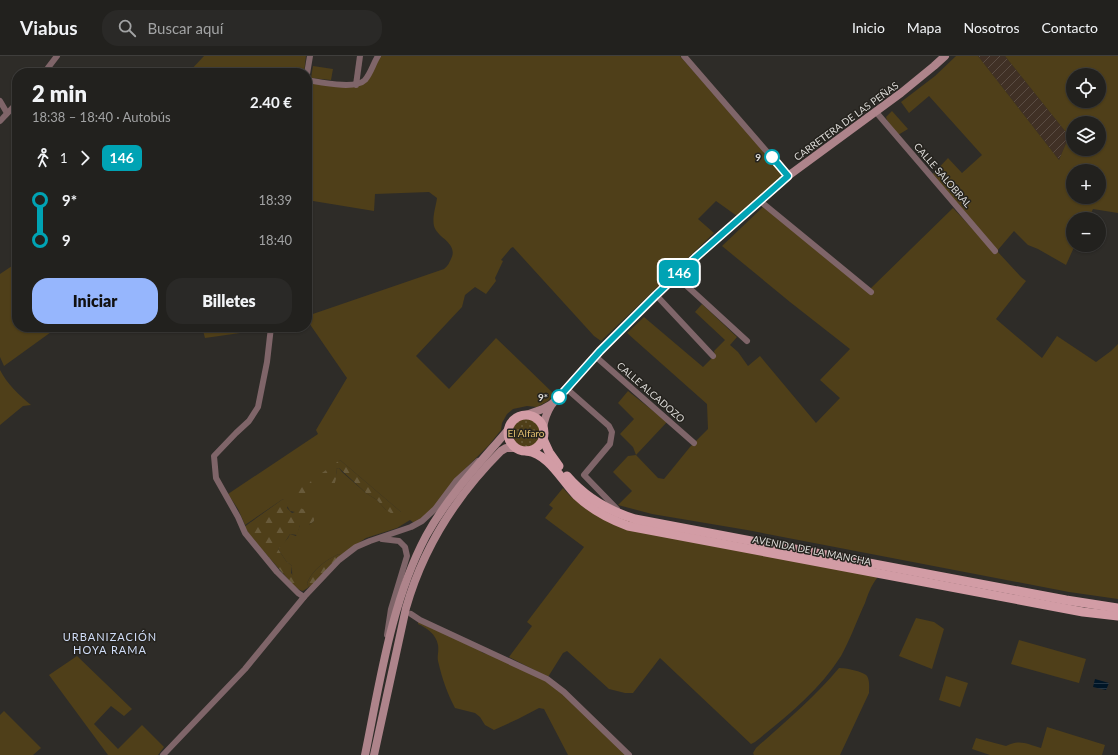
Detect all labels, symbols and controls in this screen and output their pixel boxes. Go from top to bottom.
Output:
search box [102,10,382,46]
text: Viabus [20,16,78,39]
icon: search [116,17,138,39]
text: Buscar aquí [148,19,223,37]
text: Inicio [852,19,885,36]
text: Mapa [907,19,941,36]
text: Nosotros [963,19,1020,36]
text: Contacto [1042,19,1098,36]
map controls [1066,68,1106,252]
button: locate [1066,68,1106,108]
street label: CARRETERA DE LAS PEÑAS [791,79,901,163]
text: 2 min [32,80,87,107]
text: 2.40 € [250,93,292,111]
text: 18:38 – 18:40 · Autobús [32,109,171,125]
button: layers [1066,116,1106,156]
street label: CALLE SALOBRAL [912,140,974,210]
icon: walk [32,147,54,169]
icon: forward [74,147,96,169]
text: 146 [110,149,134,166]
marker: 9 [764,149,780,165]
text: 1 [60,150,68,166]
place label: 9 [755,151,761,163]
button: + [1066,164,1106,204]
text: 9* [62,191,77,209]
text: 18:39 [259,192,292,208]
button: − [1066,212,1106,252]
text: 9 [62,231,71,249]
text: 18:40 [259,232,292,248]
line badge: 146 [656,260,702,286]
text: 146 [667,264,691,281]
button: Iniciar [32,278,158,324]
button: Billetes [166,278,292,324]
street label: CALLE ALCADOZO [615,359,687,425]
marker: 9* [551,389,567,405]
place label: 9* [538,391,548,403]
park label: El Alfaro [508,427,545,439]
street label: AVENIDA DE LA MANCHA [752,533,872,567]
district label: URBANIZACIÓN HOYA RAMA [63,630,157,656]

